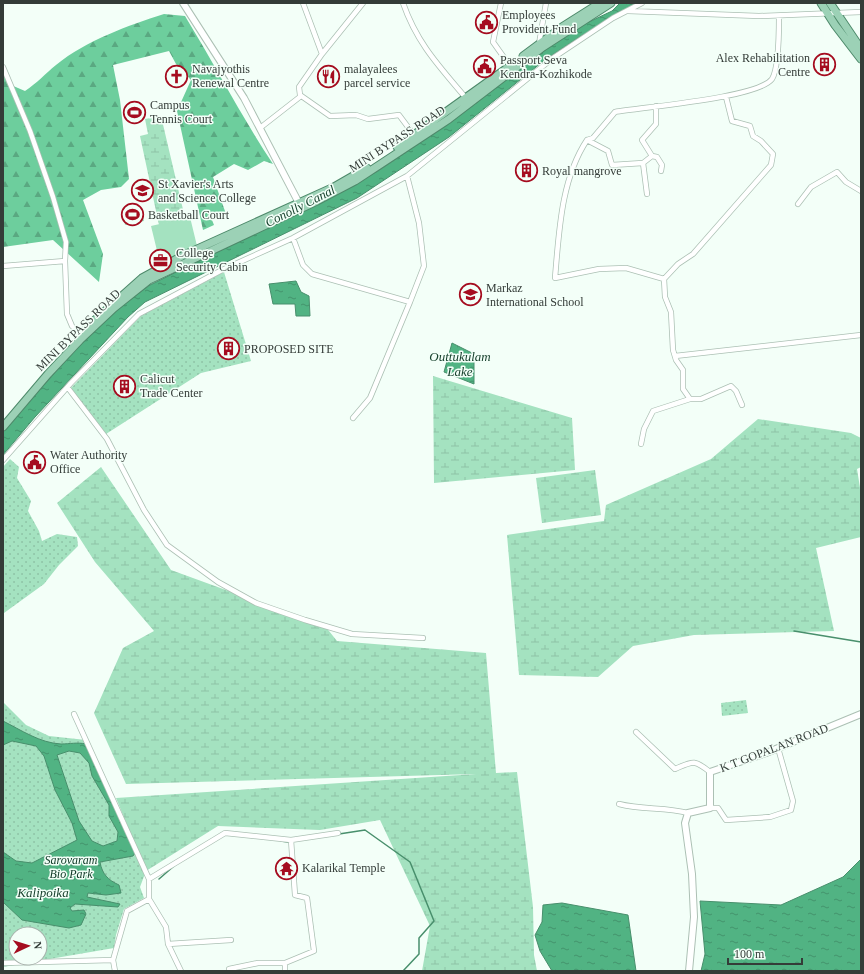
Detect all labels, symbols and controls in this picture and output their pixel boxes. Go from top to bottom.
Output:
place label: Employees Provident Fund [502,8,576,36]
public building icon: Employees Provident Fund [474,9,500,35]
place label: Alex Rehabilitation Centre [716,51,810,79]
building icon: Alex Rehabilitation Centre [812,52,838,78]
place label: Passport Seva Kendra-Kozhikode [500,53,592,81]
public building icon: Passport Seva Kendra-Kozhikode [471,54,497,80]
place label: Navajyothis Renewal Centre [192,62,269,90]
place label: malayalees parcel service [344,62,410,90]
church icon: Navajyothis Renewal Centre [164,63,190,89]
restaurant icon: malayalees parcel service [315,63,341,89]
place label: Campus Tennis Court [150,98,213,126]
sports icon: Campus Tennis Court [121,99,147,125]
street label: MINI BYPASS ROAD [346,103,448,175]
building icon: Royal mangrove [513,158,539,184]
place label: Royal mangrove [542,164,622,178]
place label: St Xavier's Arts and Science College [158,177,256,205]
school or university icon: St Xavier's Arts and Science College [129,178,155,204]
water label: Conolly Canal [263,182,338,230]
sports icon: Basketball Court [120,202,146,228]
place label: Basketball Court [148,208,230,222]
place label: College Security Cabin [176,246,248,274]
office icon: College Security Cabin [147,247,173,273]
place label: Markaz International School [486,281,584,309]
school or university icon: Markaz International School [458,282,484,308]
street label: MINI BYPASS ROAD [33,286,123,374]
building icon: PROPOSED SITE [216,336,242,362]
place label: PROPOSED SITE [244,342,334,356]
water label: Outtukulam Lake [429,349,491,379]
place label: Calicut Trade Center [140,372,203,400]
building icon: Calicut Trade Center [111,373,137,399]
place label: Water Authority Office [50,448,127,476]
public building icon: Water Authority Office [21,449,47,475]
street label: K T GOPALAN ROAD [718,721,830,775]
park label: Sarovaram Bio Park [45,853,98,881]
temple icon: Kalarikal Temple [273,855,299,881]
place label: Kalarikal Temple [302,861,385,875]
water label: Kalipoika [16,885,69,900]
north arrow [8,926,48,966]
scale bar [728,940,802,966]
text: N [32,941,44,950]
text: 100 m [734,947,765,961]

